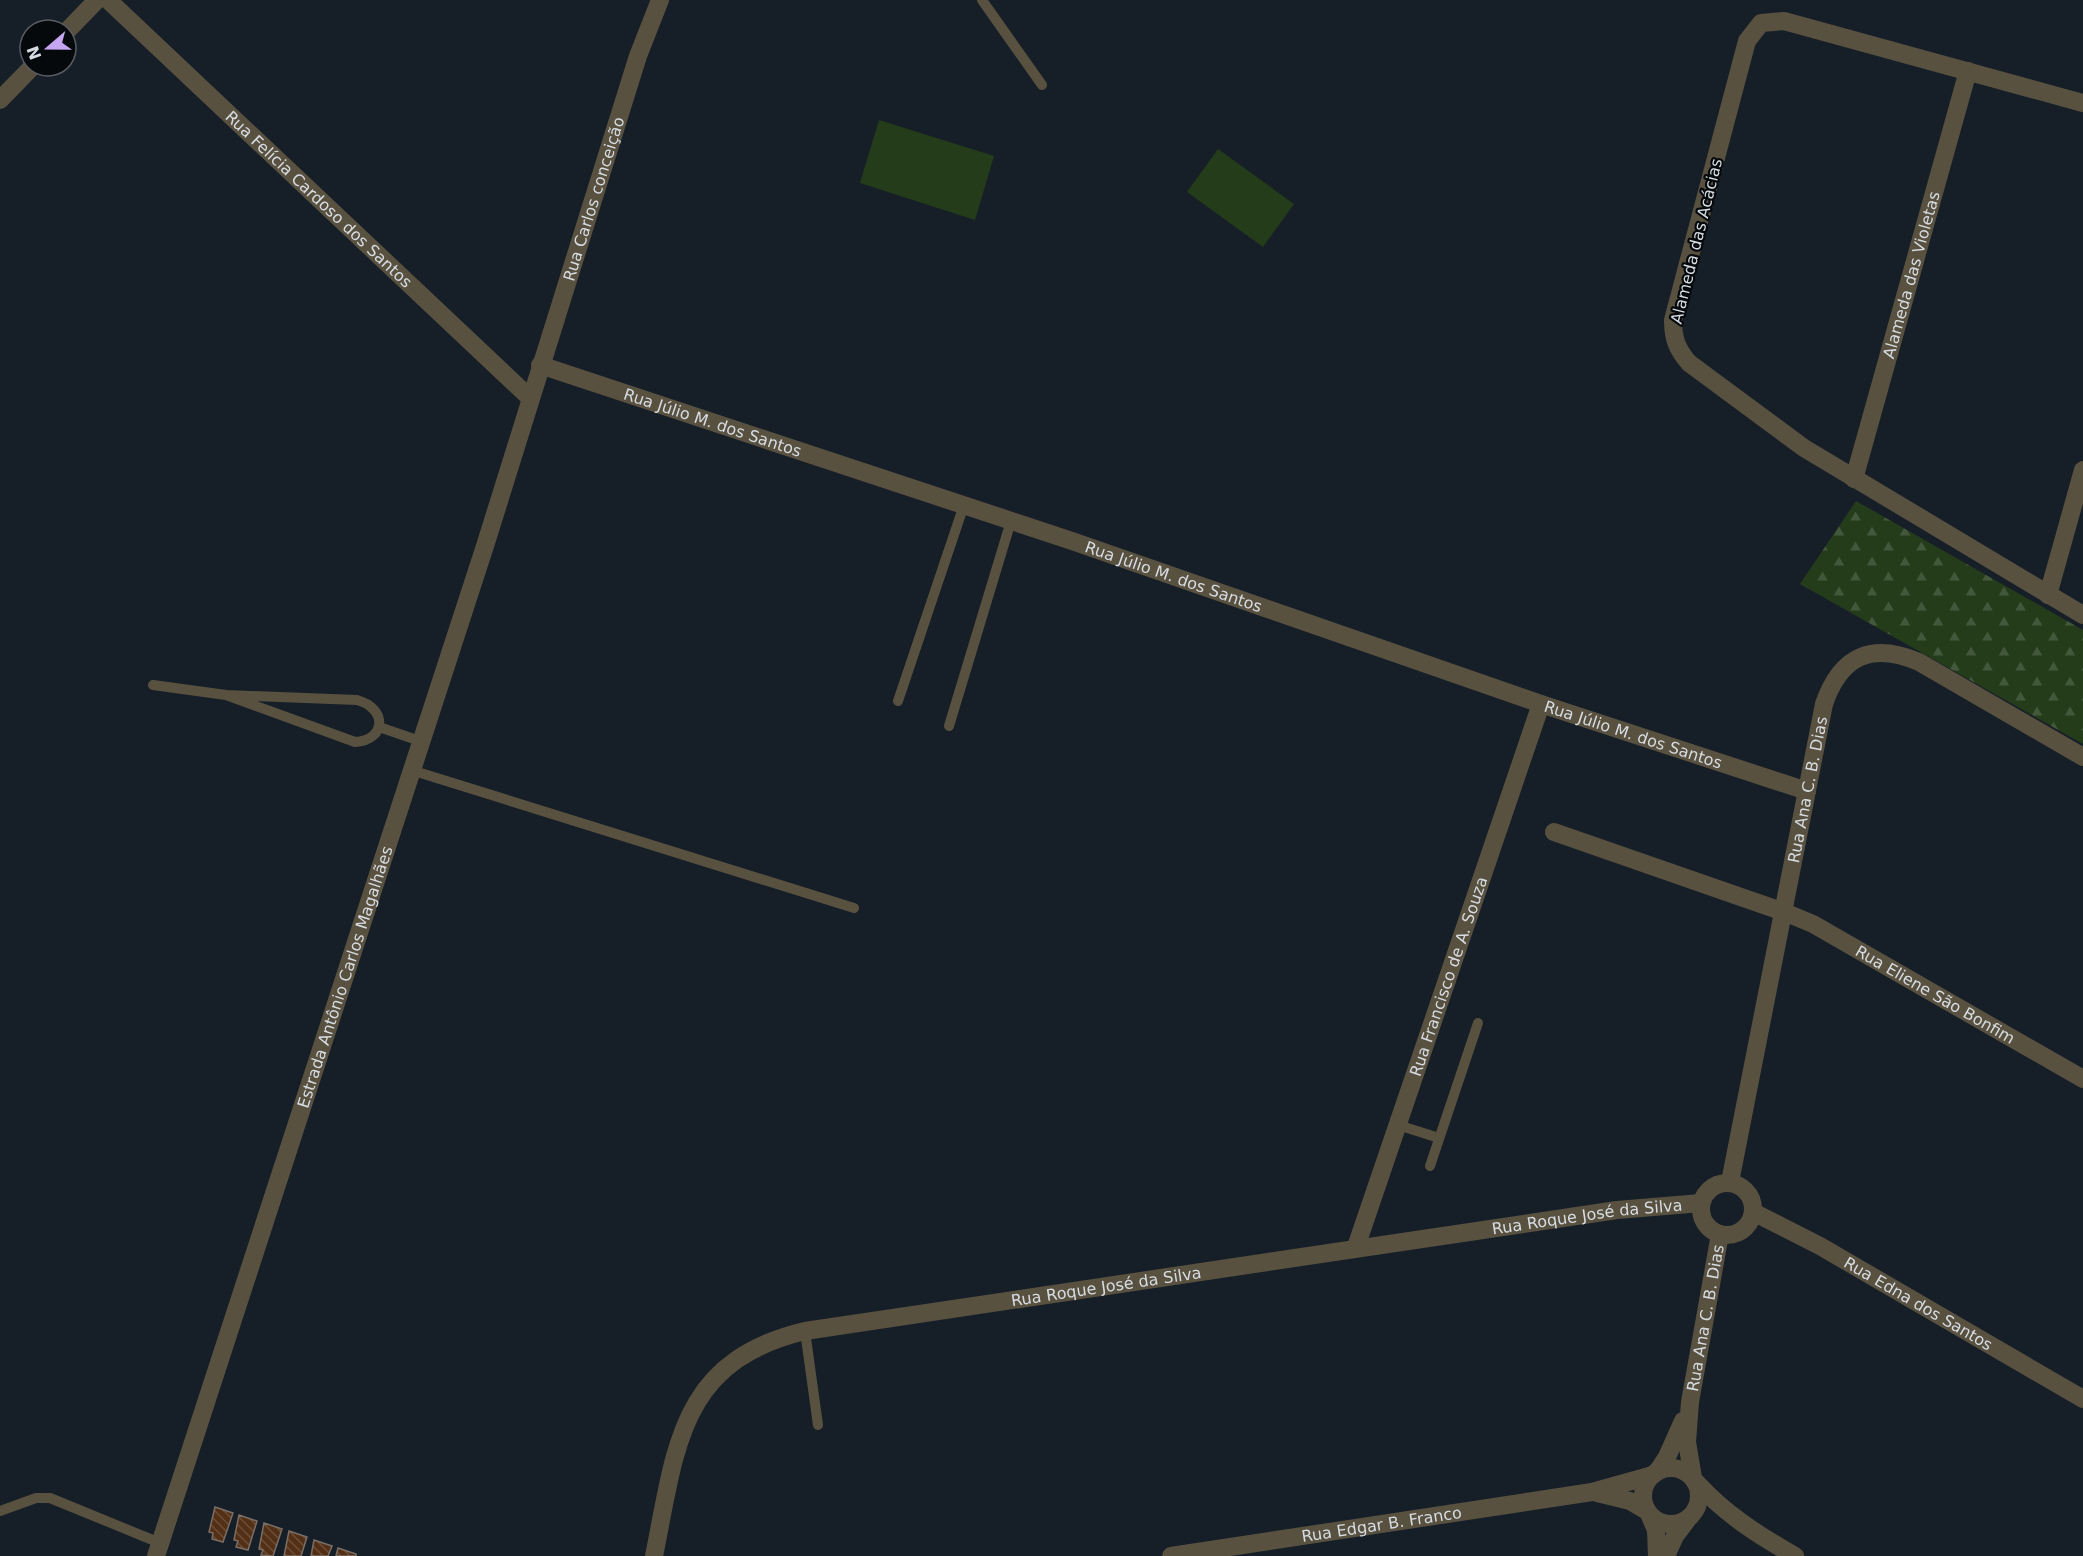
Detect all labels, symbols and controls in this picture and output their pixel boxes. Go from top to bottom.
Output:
north arrow [18,18,78,78]
text: N [23,43,46,63]
street label: Rua Felícia Cardoso dos Santos [222,107,416,292]
street label: Rua Carlos conceição [559,115,628,283]
street label: Alameda das Acácias [1667,156,1726,326]
street label: Alameda das Violetas [1879,189,1944,361]
street label: Rua Júlio M. dos Santos [621,384,804,461]
street label: Rua Júlio M. dos Santos [1083,537,1264,616]
street label: Rua Júlio M. dos Santos [1542,697,1725,773]
street label: Rua Ana C. B. Dias [1784,715,1831,865]
street label: Estrada Antônio Carlos Magalhães [294,844,397,1110]
street label: Rua Francisco de A. Souza [1406,874,1491,1079]
street label: Rua Eliene São Bonfim [1852,941,2018,1048]
street label: Rua Roque José da Silva [1491,1196,1683,1239]
street label: Rua Ana C. B. Dias [1683,1243,1728,1393]
street label: Rua Edna dos Santos [1840,1253,1996,1354]
street label: Rua Roque José da Silva [1010,1263,1203,1310]
street label: Rua Edgar B. Franco [1300,1503,1463,1546]

